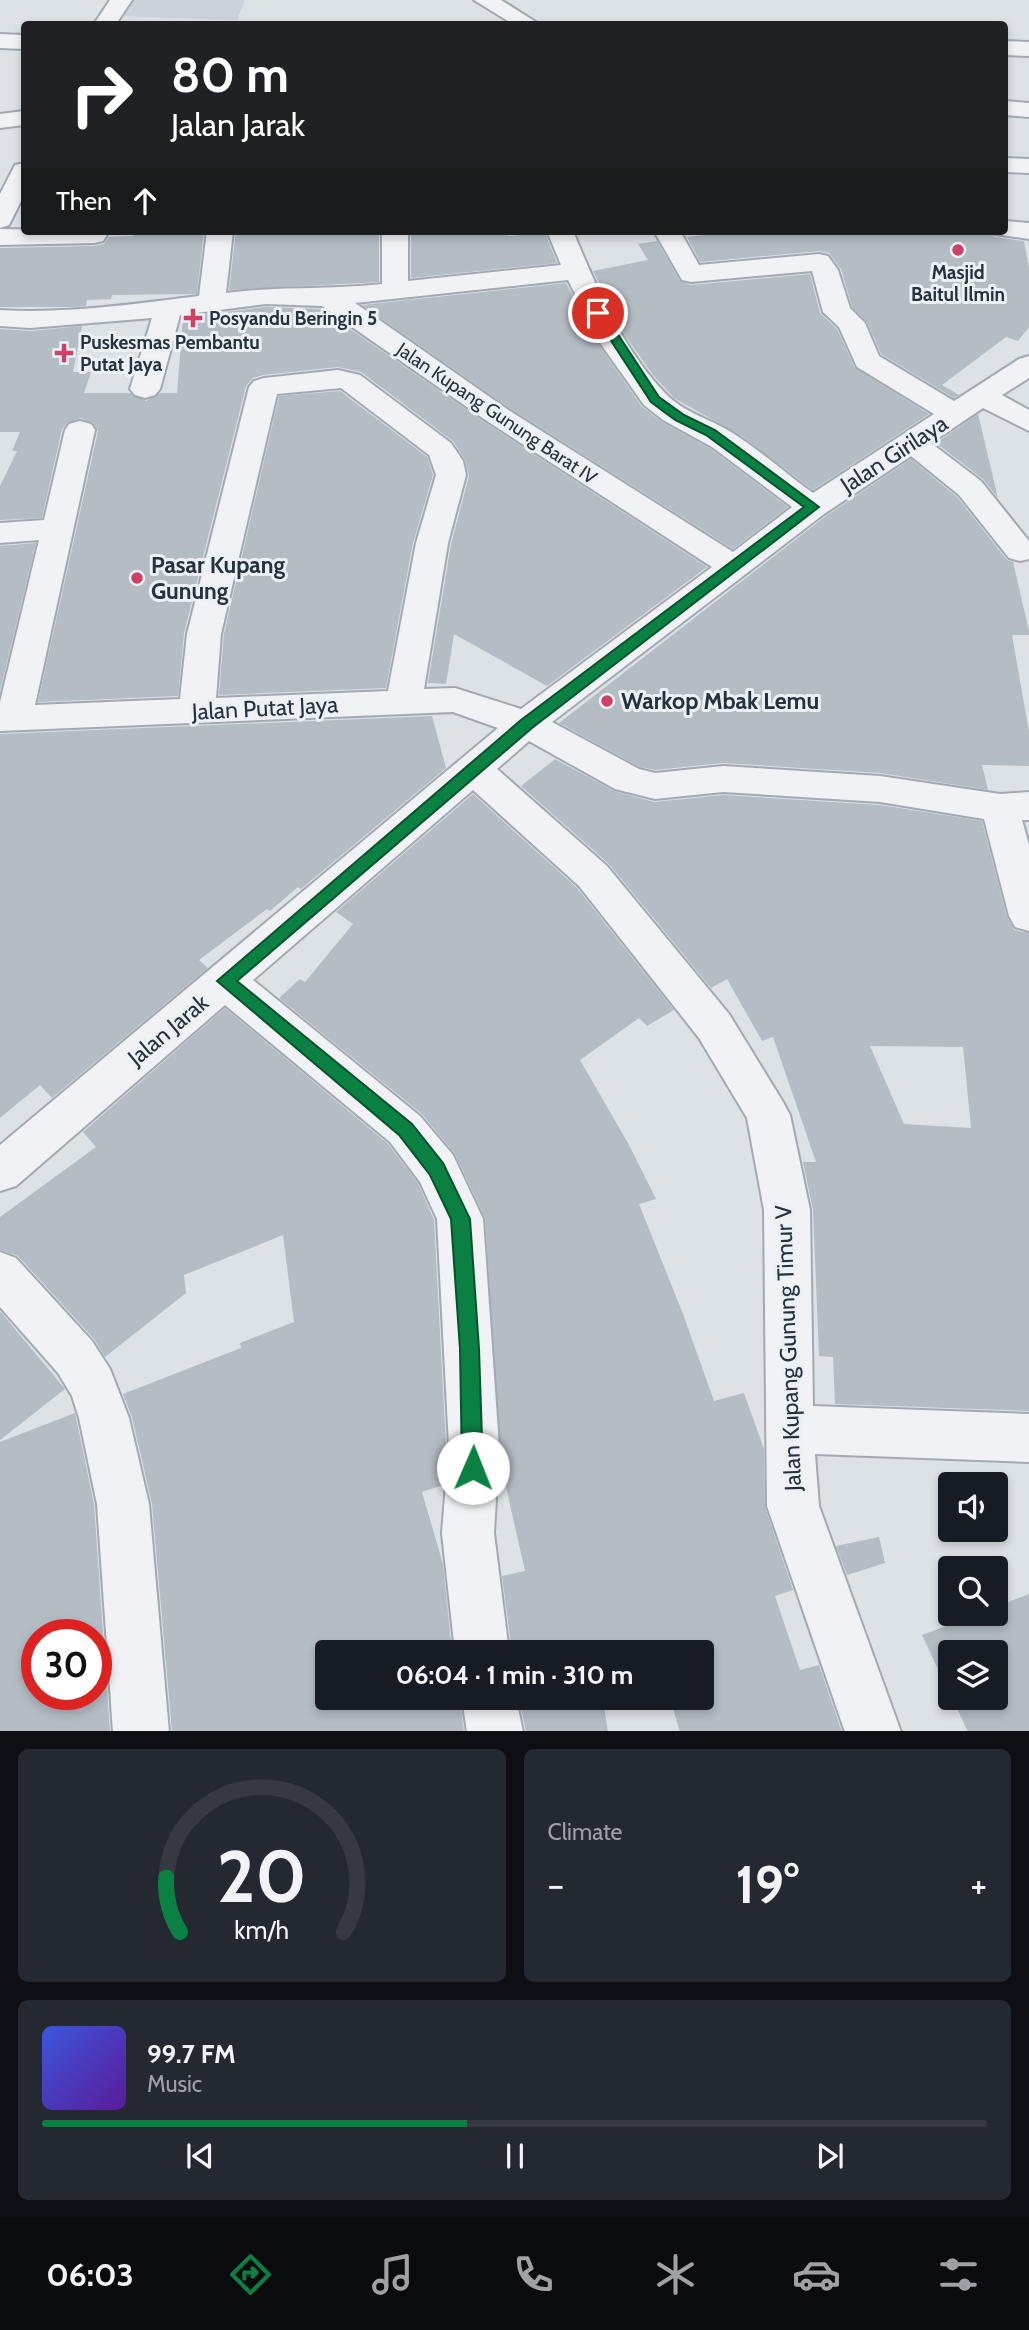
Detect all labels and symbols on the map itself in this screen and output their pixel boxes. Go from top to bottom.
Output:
marker: Masjid Baitul Ilmin [950,242,966,258]
place label: Masjid Baitul Ilmin [911,261,1005,306]
pin [568,283,628,343]
place label: Posyandu Beringin 5 [209,307,377,330]
marker: Posyandu Beringin 5 [183,308,203,328]
place label: Puskesmas Pembantu Putat Jaya [80,331,260,376]
street label: Jalan Kupang Gunung Barat IV [391,337,602,489]
marker: Puskesmas Pembantu Putat Jaya [54,343,74,363]
street label: Jalan Girilaya [834,409,953,500]
place label: Pasar Kupang Gunung [151,551,286,605]
marker: Pasar Kupang Gunung [129,570,145,586]
place label: Warkop Mbak Lemu [621,687,819,715]
street label: Jalan Putat Jaya [190,690,339,726]
marker: Warkop Mbak Lemu [599,693,615,709]
street label: Jalan Jarak [121,988,214,1072]
street label: Jalan Kupang Gunung Timur V [769,1204,807,1493]
position arrow [436,1431,510,1505]
speed limit sign: 30 [21,1619,112,1710]

